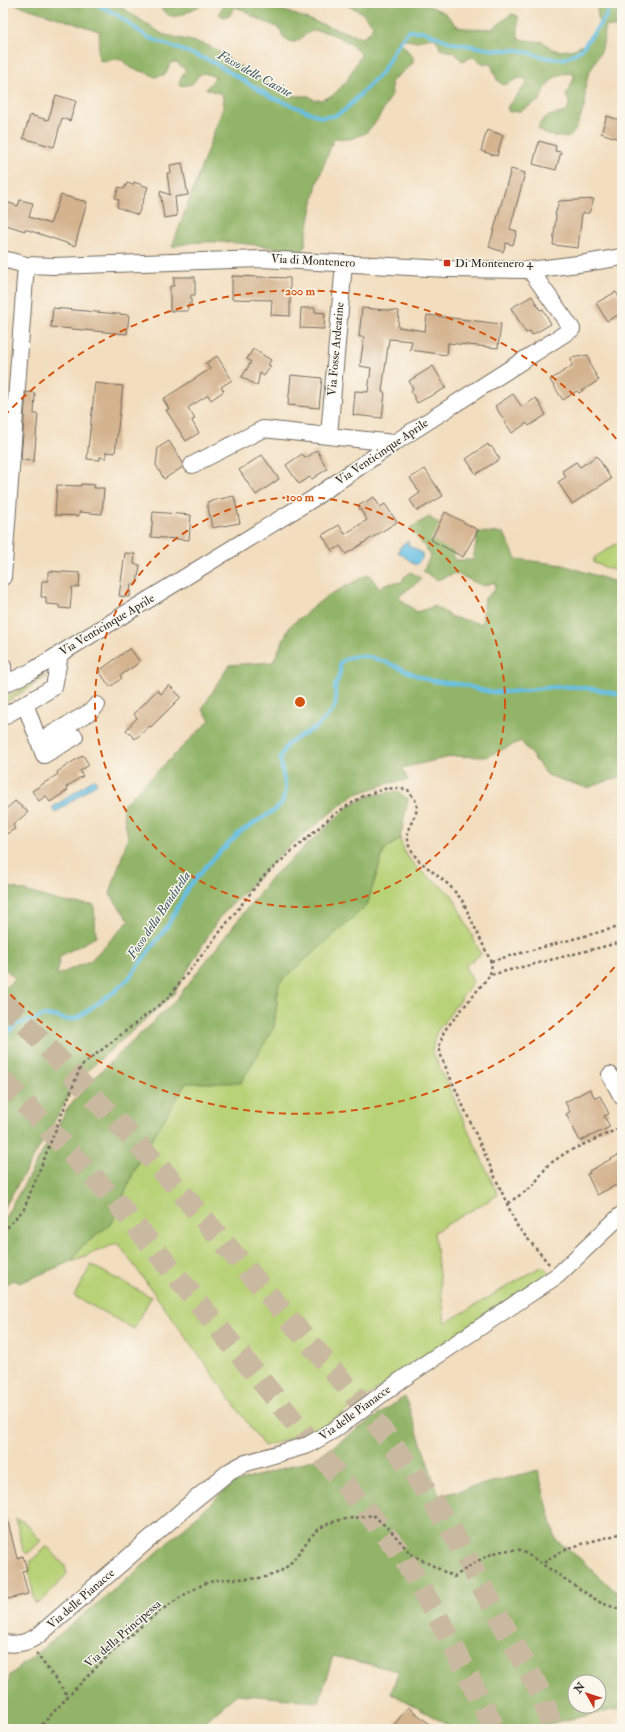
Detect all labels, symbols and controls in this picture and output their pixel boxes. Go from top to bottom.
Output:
water label: Fosso delle Casine [214,46,296,101]
street label: Via di Montenero [271,251,356,271]
place label: Di Montenero 4 [455,256,534,271]
marker: Di Montenero 4 [442,258,452,268]
text: 200 m [285,284,316,299]
street label: Via Fosse Ardeatine [324,302,348,396]
street label: Via Venticinque Aprile [333,416,431,488]
text: 100 m [286,490,315,505]
street label: Via Venticinque Aprile [57,591,157,659]
centre of rings [293,695,307,709]
water label: Fosso della Banditella [123,868,194,963]
street label: Via delle Pianacce [316,1382,394,1444]
street label: Via delle Pianacce [44,1566,118,1632]
street label: Via della Principessa [82,1596,165,1671]
north arrow [567,1674,607,1714]
text: N [571,1679,588,1697]

